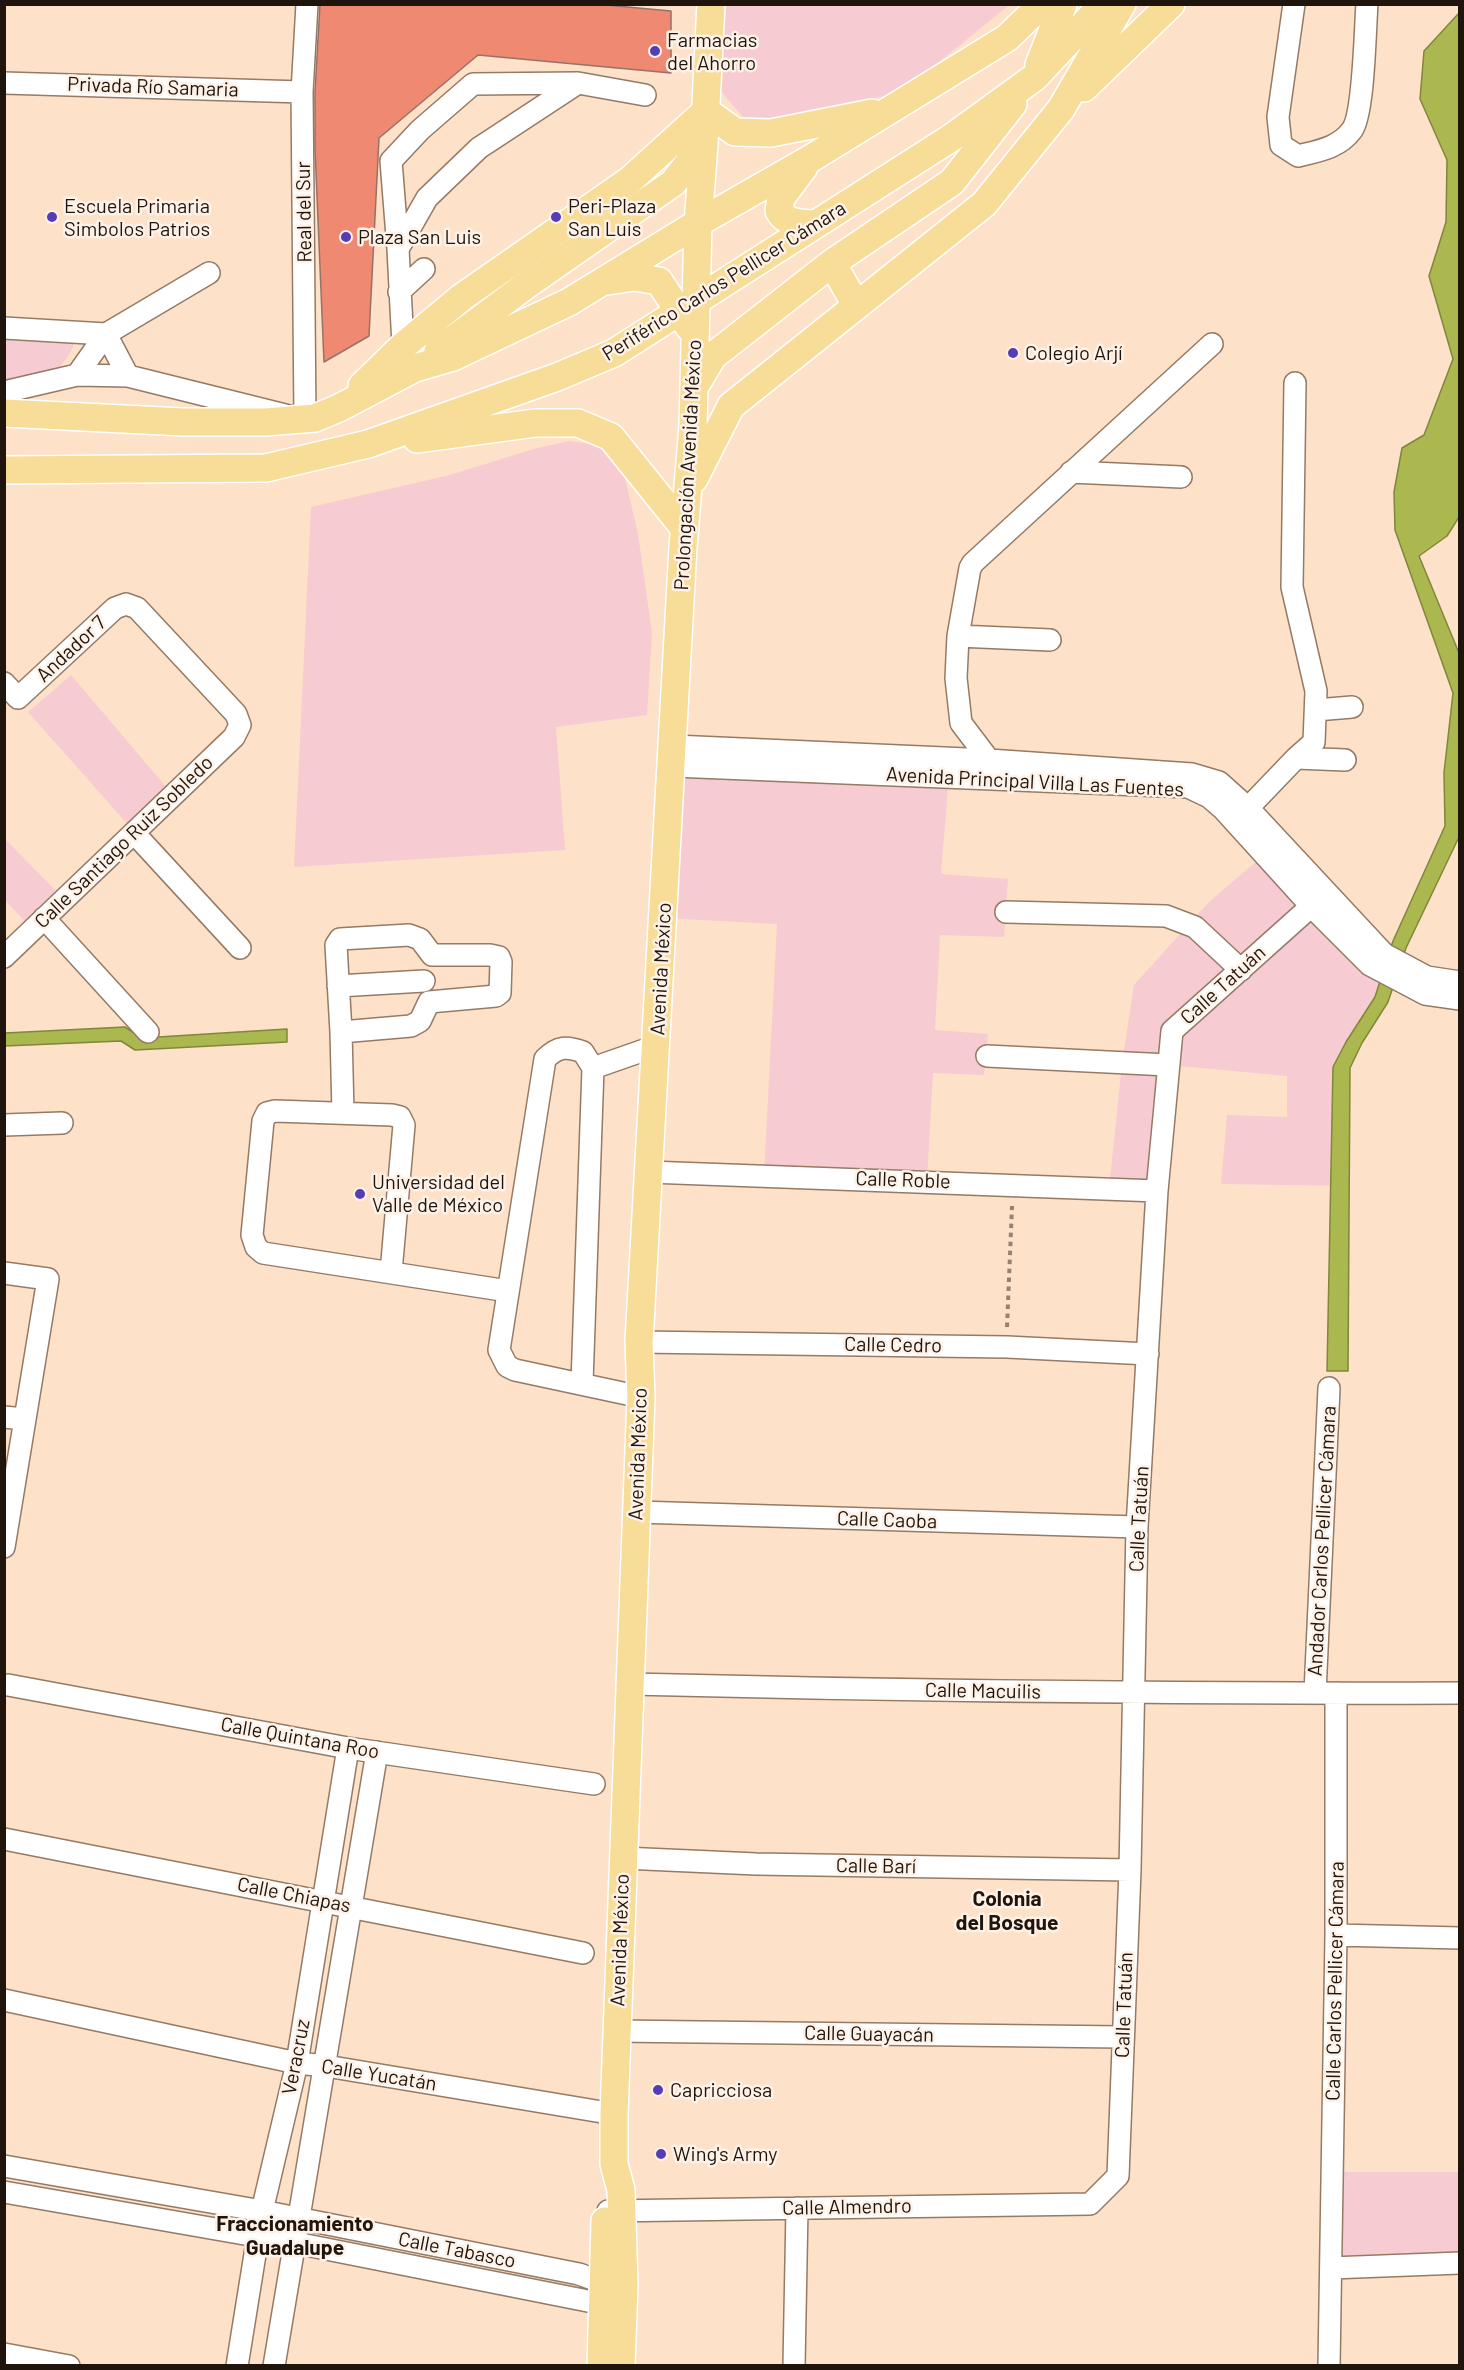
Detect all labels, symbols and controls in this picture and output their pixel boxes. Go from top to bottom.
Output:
place label: Farmacias del Ahorro [667,28,757,75]
marker: Farmacias del Ahorro [648,44,662,58]
street label: Privada Río Samaria [67,72,239,102]
street label: Real del Sur [291,161,317,263]
place label: Escuela Primaria Simbolos Patrios [64,194,210,241]
place label: Peri-Plaza San Luis [568,194,656,241]
street label: Periférico Carlos Pellicer Cámara [598,196,850,366]
marker: Escuela Primaria Simbolos Patrios [45,210,59,224]
marker: Peri-Plaza San Luis [549,210,563,224]
place label: Plaza San Luis [358,225,481,249]
marker: Plaza San Luis [339,230,353,244]
street label: Prolongación Avenida México [669,339,707,591]
place label: Colegio Arjí [1025,341,1123,365]
marker: Colegio Arjí [1006,346,1020,360]
street label: Andador 7 [31,611,111,687]
street label: Calle Santiago Ruiz Sobledo [30,751,218,933]
street label: Avenida Principal Villa Las Fuentes [885,762,1185,802]
street label: Avenida México [646,902,676,1036]
street label: Calle Tatuán [1175,941,1271,1029]
street label: Calle Roble [855,1166,951,1194]
place label: Universidad del Valle de México [372,1170,505,1217]
marker: Universidad del Valle de México [353,1187,367,1201]
street label: Calle Cedro [844,1332,942,1358]
street label: Avenida México [624,1387,652,1521]
street label: Andador Carlos Pellicer Cámara [1303,1405,1341,1677]
street label: Calle Tatuán [1124,1465,1154,1573]
street label: Calle Caoba [836,1506,938,1534]
street label: Calle Macuilis [925,1678,1041,1704]
street label: Calle Quintana Roo [219,1712,381,1764]
street label: Calle Barí [836,1853,916,1879]
street label: Calle Carlos Pellicer Cámara [1321,1861,1349,2101]
street label: Calle Chiapas [235,1872,353,1918]
street label: Avenida México [606,1873,634,2007]
district label: Colonia del Bosque [956,1886,1058,1936]
street label: Calle Tatuán [1110,1951,1138,2059]
street label: Veracruz [277,2017,315,2097]
street label: Calle Guayacán [804,2021,934,2047]
street label: Calle Yucatán [320,2054,438,2096]
place label: Capricciosa [670,2078,772,2102]
marker: Capricciosa [651,2083,665,2097]
place label: Wing's Army [673,2142,778,2166]
marker: Wing's Army [654,2147,668,2161]
street label: Calle Almendro [782,2194,912,2220]
district label: Fraccionamiento Guadalupe [216,2211,374,2261]
street label: Calle Tabasco [396,2227,518,2273]

